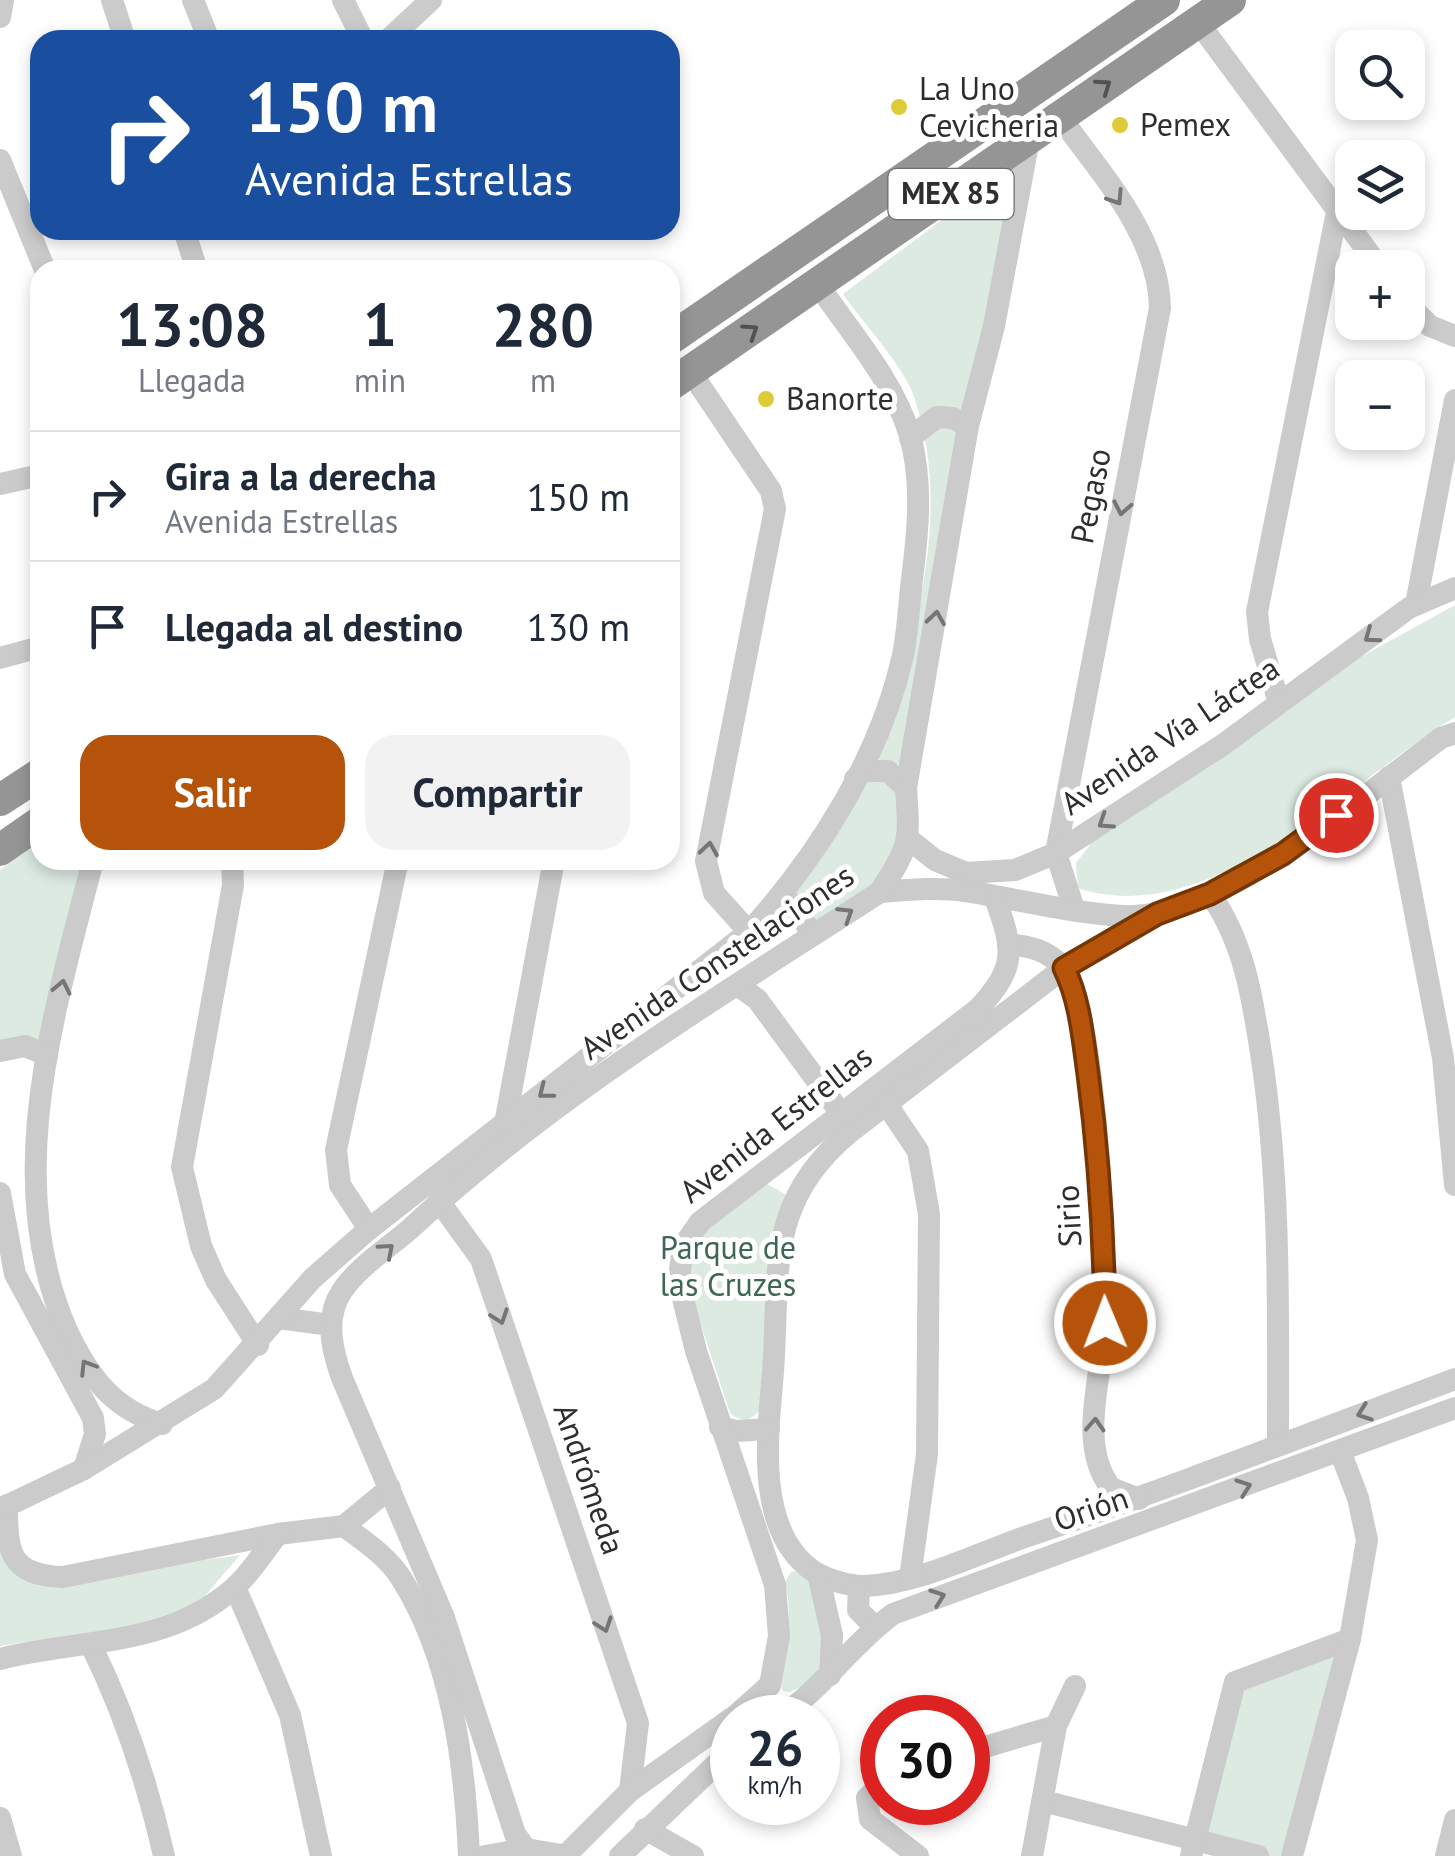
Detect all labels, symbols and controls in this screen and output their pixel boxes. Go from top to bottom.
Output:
map controls [1335,30,1425,450]
button: search [1335,30,1425,120]
text: 150 m [245,61,438,151]
place label: La Uno Cevicheria [919,67,1059,146]
icon: right [80,70,210,200]
one-way arrow [1093,80,1112,98]
marker: La Uno Cevicheria [888,96,910,118]
place label: Pemex [1140,103,1231,145]
marker: Pemex [1109,114,1131,136]
button: layers [1335,140,1425,230]
text: Avenida Estrellas [245,149,573,207]
road number: MEX 85 [888,169,1014,219]
one-way arrow [1104,187,1123,205]
button: + [1335,250,1425,340]
text: 13:08 [116,285,268,363]
text: 1 [363,285,397,363]
text: 280 [492,285,594,363]
one-way arrow [741,324,759,343]
text: Llegada [138,359,246,401]
text: min [354,359,406,401]
text: m [530,359,556,401]
button: − [1335,360,1425,450]
place label: Banorte [786,377,894,419]
marker: Banorte [755,388,777,410]
street label: Pegaso [1060,445,1120,547]
text: Gira a la derecha [165,451,437,500]
icon: right [80,469,135,524]
text: 150 m [527,472,630,521]
text: Avenida Estrellas [165,500,398,542]
one-way arrow [1112,500,1133,516]
icon: arrive [80,599,135,654]
text: Llegada al destino [165,602,463,651]
text: 130 m [527,602,630,651]
one-way arrow [925,610,946,627]
one-way arrow [1364,624,1382,641]
street label: Avenida Vía Láctea [1052,647,1287,824]
button: Salir [80,735,345,850]
button: Compartir [365,735,630,850]
pin [1294,773,1379,858]
icon: arrive [1309,788,1364,843]
one-way arrow [1097,809,1115,828]
one-way arrow [698,841,719,858]
street label: Avenida Constelaciones [572,854,861,1068]
one-way arrow [835,907,853,926]
one-way arrow [51,979,72,996]
street label: Avenida Estrellas [671,1035,880,1212]
one-way arrow [539,1080,557,1098]
street label: Sirio [1045,1184,1091,1248]
park label: Parque de las Cruzes [660,1226,796,1305]
one-way arrow [375,1243,393,1261]
position arrow [1053,1271,1157,1375]
one-way arrow [489,1307,509,1324]
one-way arrow [80,1360,99,1378]
street label: Andrómeda [545,1398,635,1560]
one-way arrow [1356,1401,1373,1422]
one-way arrow [1085,1417,1106,1433]
street label: Orión [1048,1476,1133,1540]
one-way arrow [1234,1479,1251,1499]
one-way arrow [928,1588,945,1609]
one-way arrow [593,1615,613,1632]
speed limit sign: 30 [860,1695,990,1825]
text: 26 [747,1715,803,1780]
text: km/h [748,1769,802,1801]

